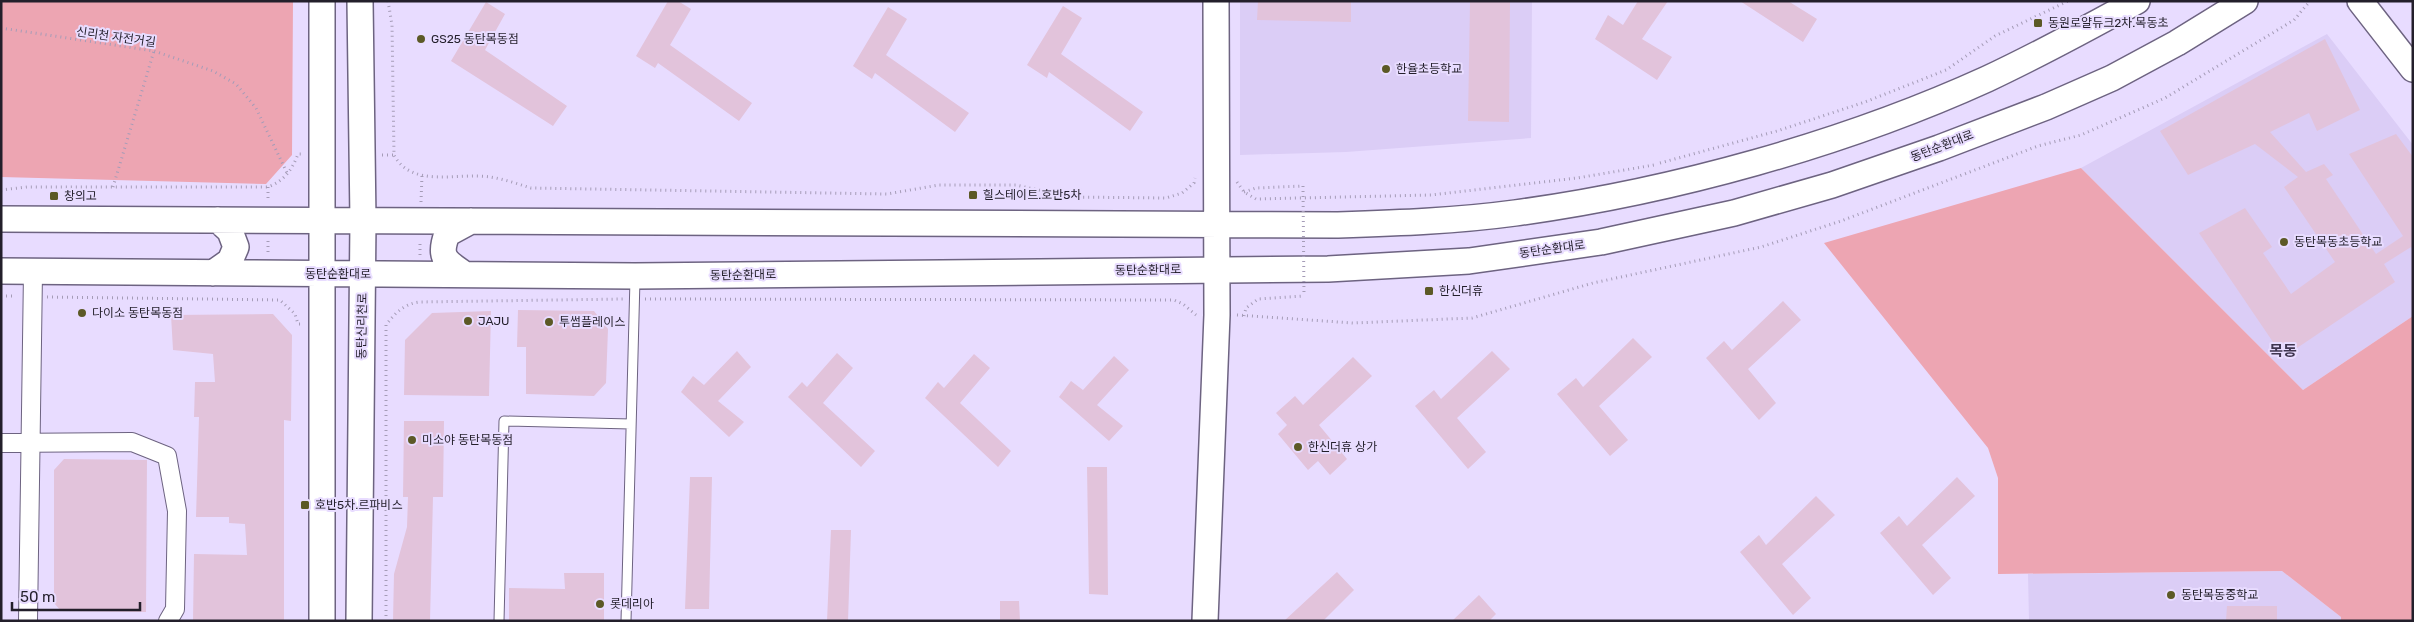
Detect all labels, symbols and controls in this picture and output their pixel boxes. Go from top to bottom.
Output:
place label: 동원로얄듀크2차.목동초 [2048,16,2168,30]
marker: 동원로얄듀크2차.목동초 [2032,17,2044,29]
street label: 신리천 자전거길 [75,24,157,50]
place label: GS25 동탄목동점 [431,32,519,46]
marker: GS25 동탄목동점 [415,33,427,45]
place label: 한율초등학교 [1396,62,1462,76]
marker: 한율초등학교 [1380,63,1392,75]
street label: 동탄순환대로 [1909,128,1975,164]
place label: 힐스테이트.호반5차 [983,188,1081,202]
place label: 창의고 [64,189,97,203]
marker: 힐스테이트.호반5차 [967,189,979,201]
marker: 창의고 [48,190,60,202]
place label: 동탄목동초등학교 [2294,235,2382,249]
marker: 동탄목동초등학교 [2278,236,2290,248]
street label: 동탄순환대로 [1518,237,1586,261]
street label: 동탄순환대로 [1115,262,1181,278]
street label: 동탄순환대로 [305,267,371,281]
street label: 동탄순환대로 [710,267,776,283]
place label: 한신더휴 [1439,284,1483,298]
marker: 한신더휴 [1423,285,1435,297]
street label: 동탄신리천로 [354,293,370,359]
place label: 다이소 동탄목동점 [92,306,183,320]
marker: 다이소 동탄목동점 [76,307,88,319]
place label: JAJU [478,314,509,328]
marker: JAJU [462,315,474,327]
place label: 투썸플레이스 [559,315,625,329]
marker: 투썸플레이스 [543,316,555,328]
district label: 목동 [2269,342,2297,360]
place label: 미소야 동탄목동점 [422,433,513,447]
marker: 미소야 동탄목동점 [406,434,418,446]
place label: 한신더휴 상가 [1308,440,1377,454]
marker: 한신더휴 상가 [1292,441,1304,453]
place label: 호반5차.르파비스 [315,498,402,512]
marker: 호반5차.르파비스 [299,499,311,511]
scale bar [12,580,140,612]
text: 50 m [20,588,55,606]
place label: 동탄목동중학교 [2181,588,2258,602]
marker: 동탄목동중학교 [2165,589,2177,601]
place label: 롯데리아 [610,597,654,611]
marker: 롯데리아 [594,598,606,610]

